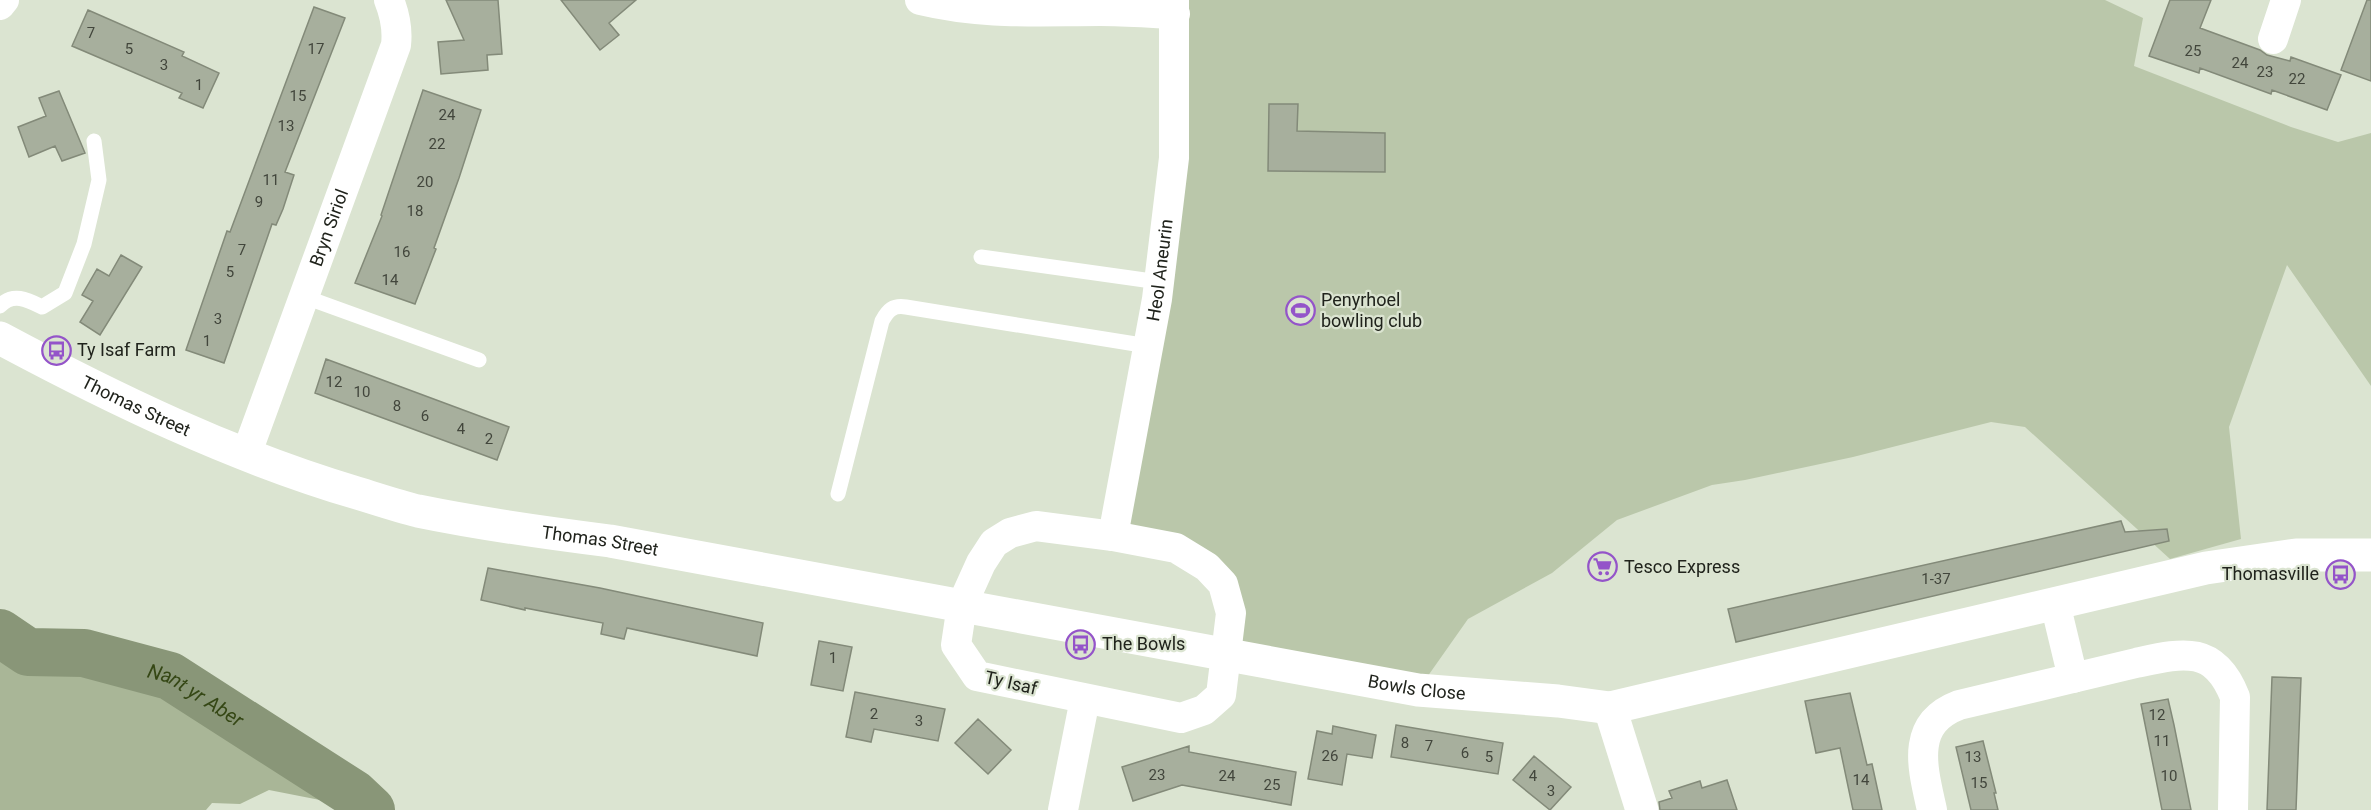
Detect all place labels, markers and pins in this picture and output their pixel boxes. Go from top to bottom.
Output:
place label: Penyrhoel bowling club [1321,289,1422,331]
sports icon: Penyrhoel bowling club [1284,294,1316,326]
bus stop icon: Ty Isaf Farm [40,334,72,366]
place label: Ty Isaf Farm [77,339,176,360]
supermarket icon: Tesco Express [1587,551,1619,583]
place label: Tesco Express [1624,556,1740,577]
bus stop icon: Thomasville [2324,558,2356,590]
place label: Thomasville [2222,563,2319,584]
bus stop icon: The Bowls [1065,628,1097,660]
place label: The Bowls [1102,633,1185,654]

